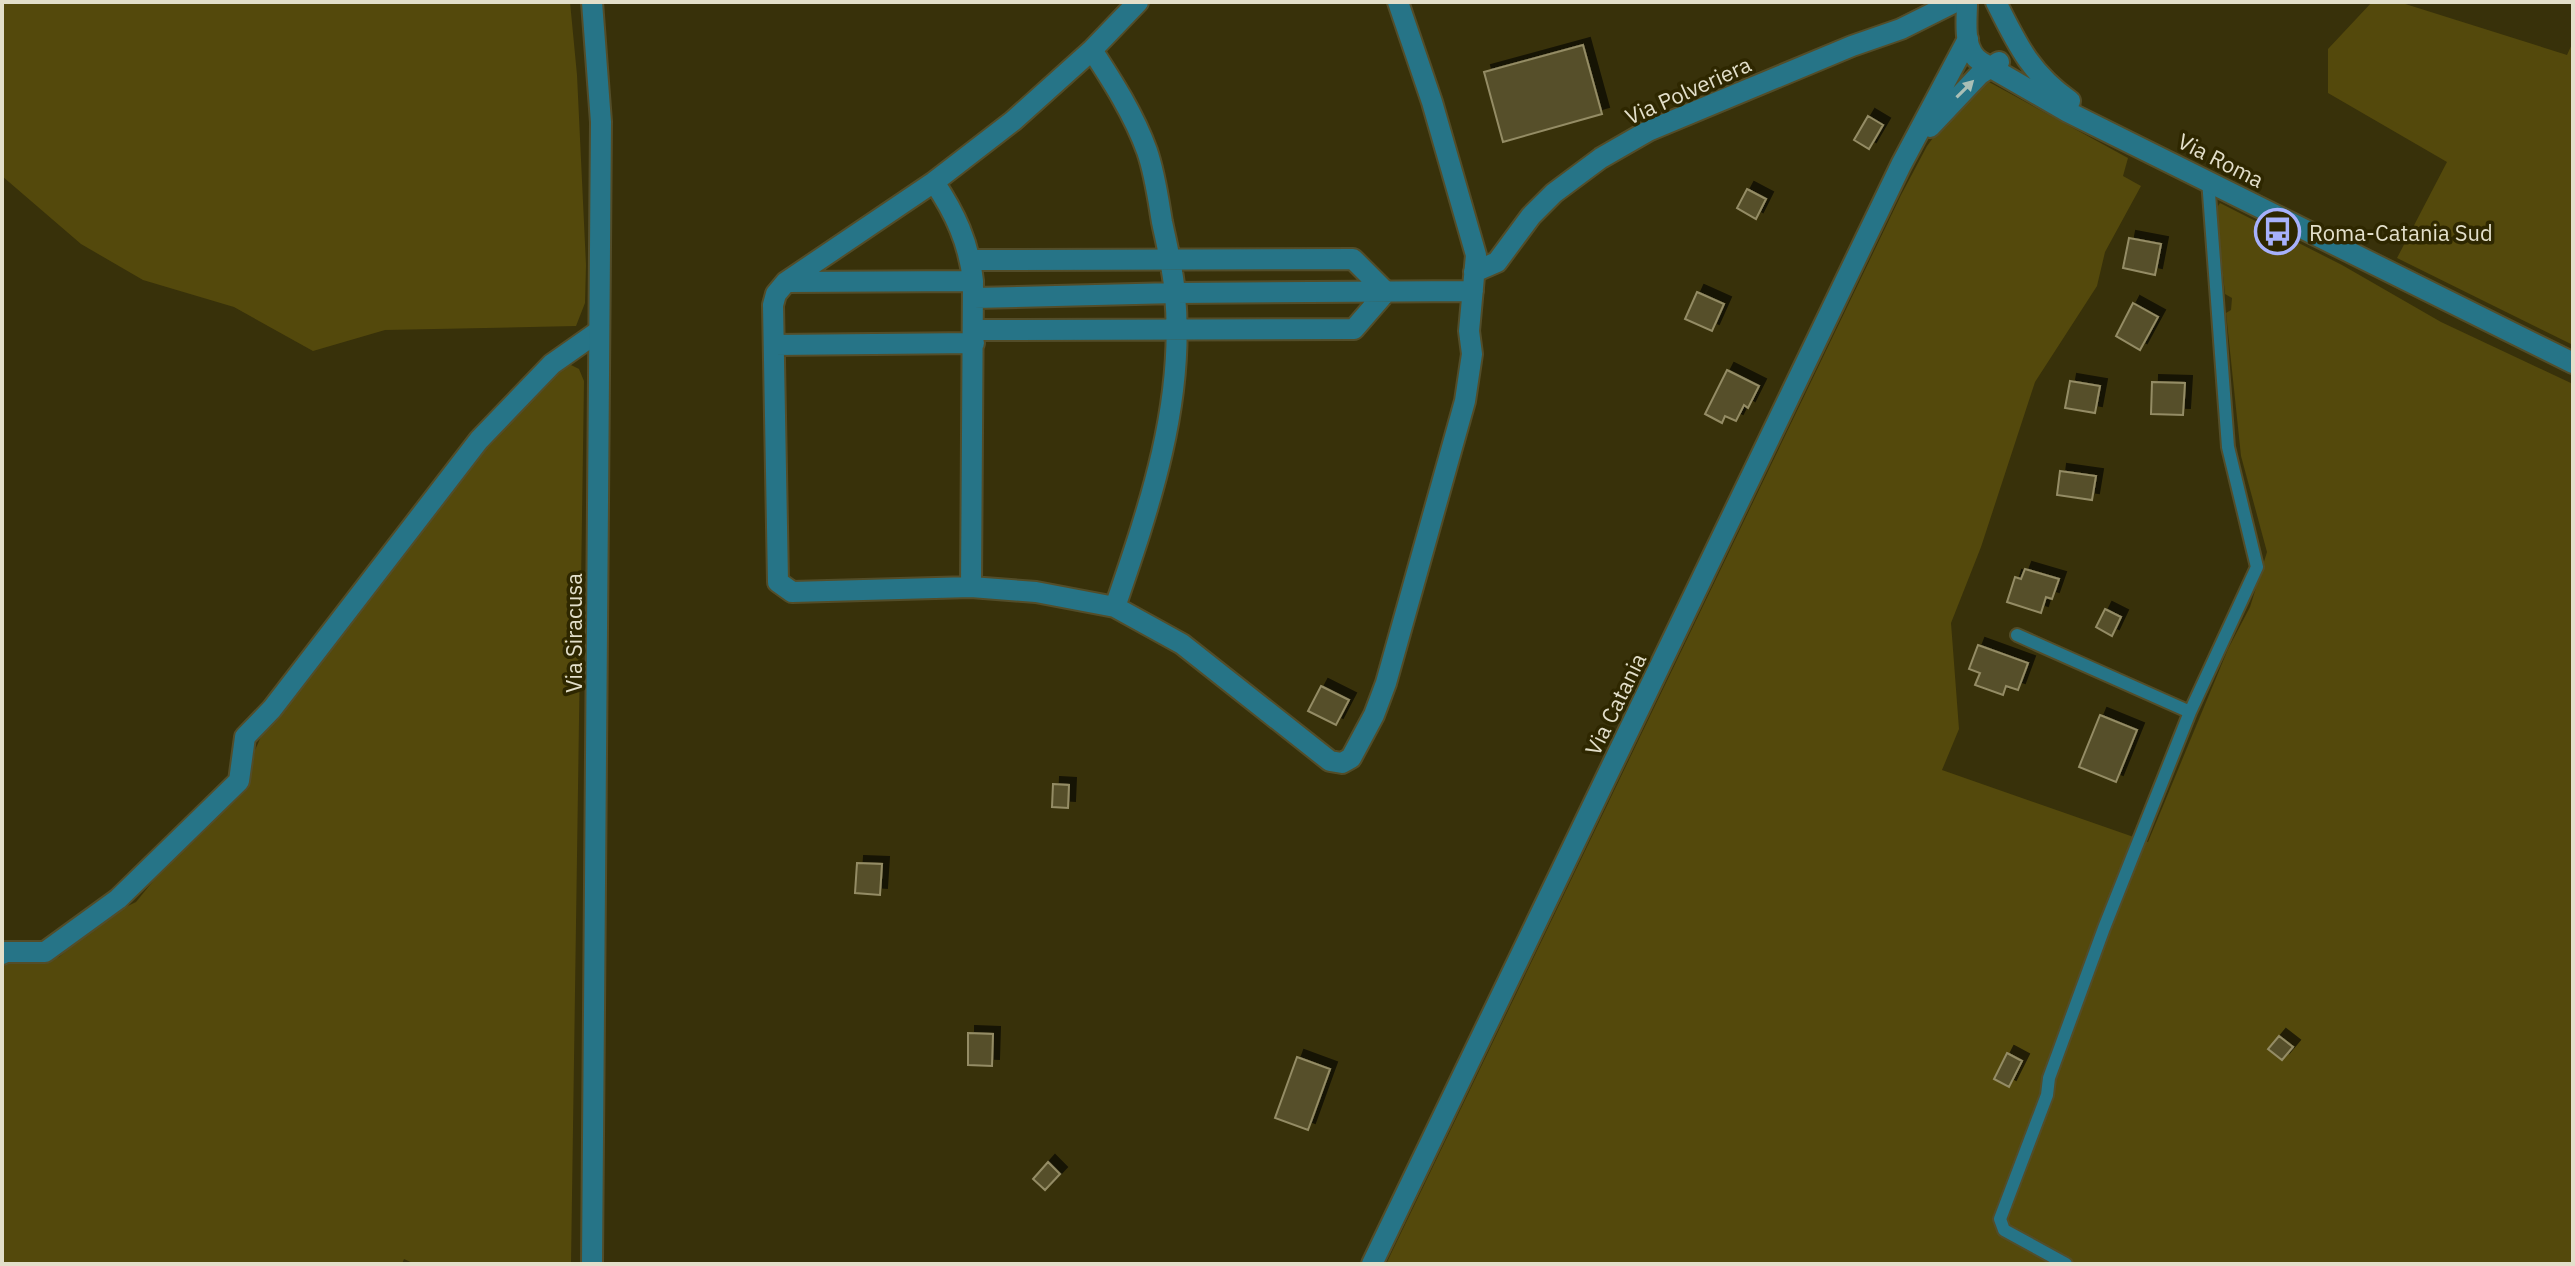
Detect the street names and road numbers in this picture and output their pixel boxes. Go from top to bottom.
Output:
street label: Via Polveriera [1620,49,1756,131]
street label: Via Roma [2173,126,2269,194]
street label: Via Siracusa [559,573,588,693]
street label: Via Catania [1578,648,1652,760]

